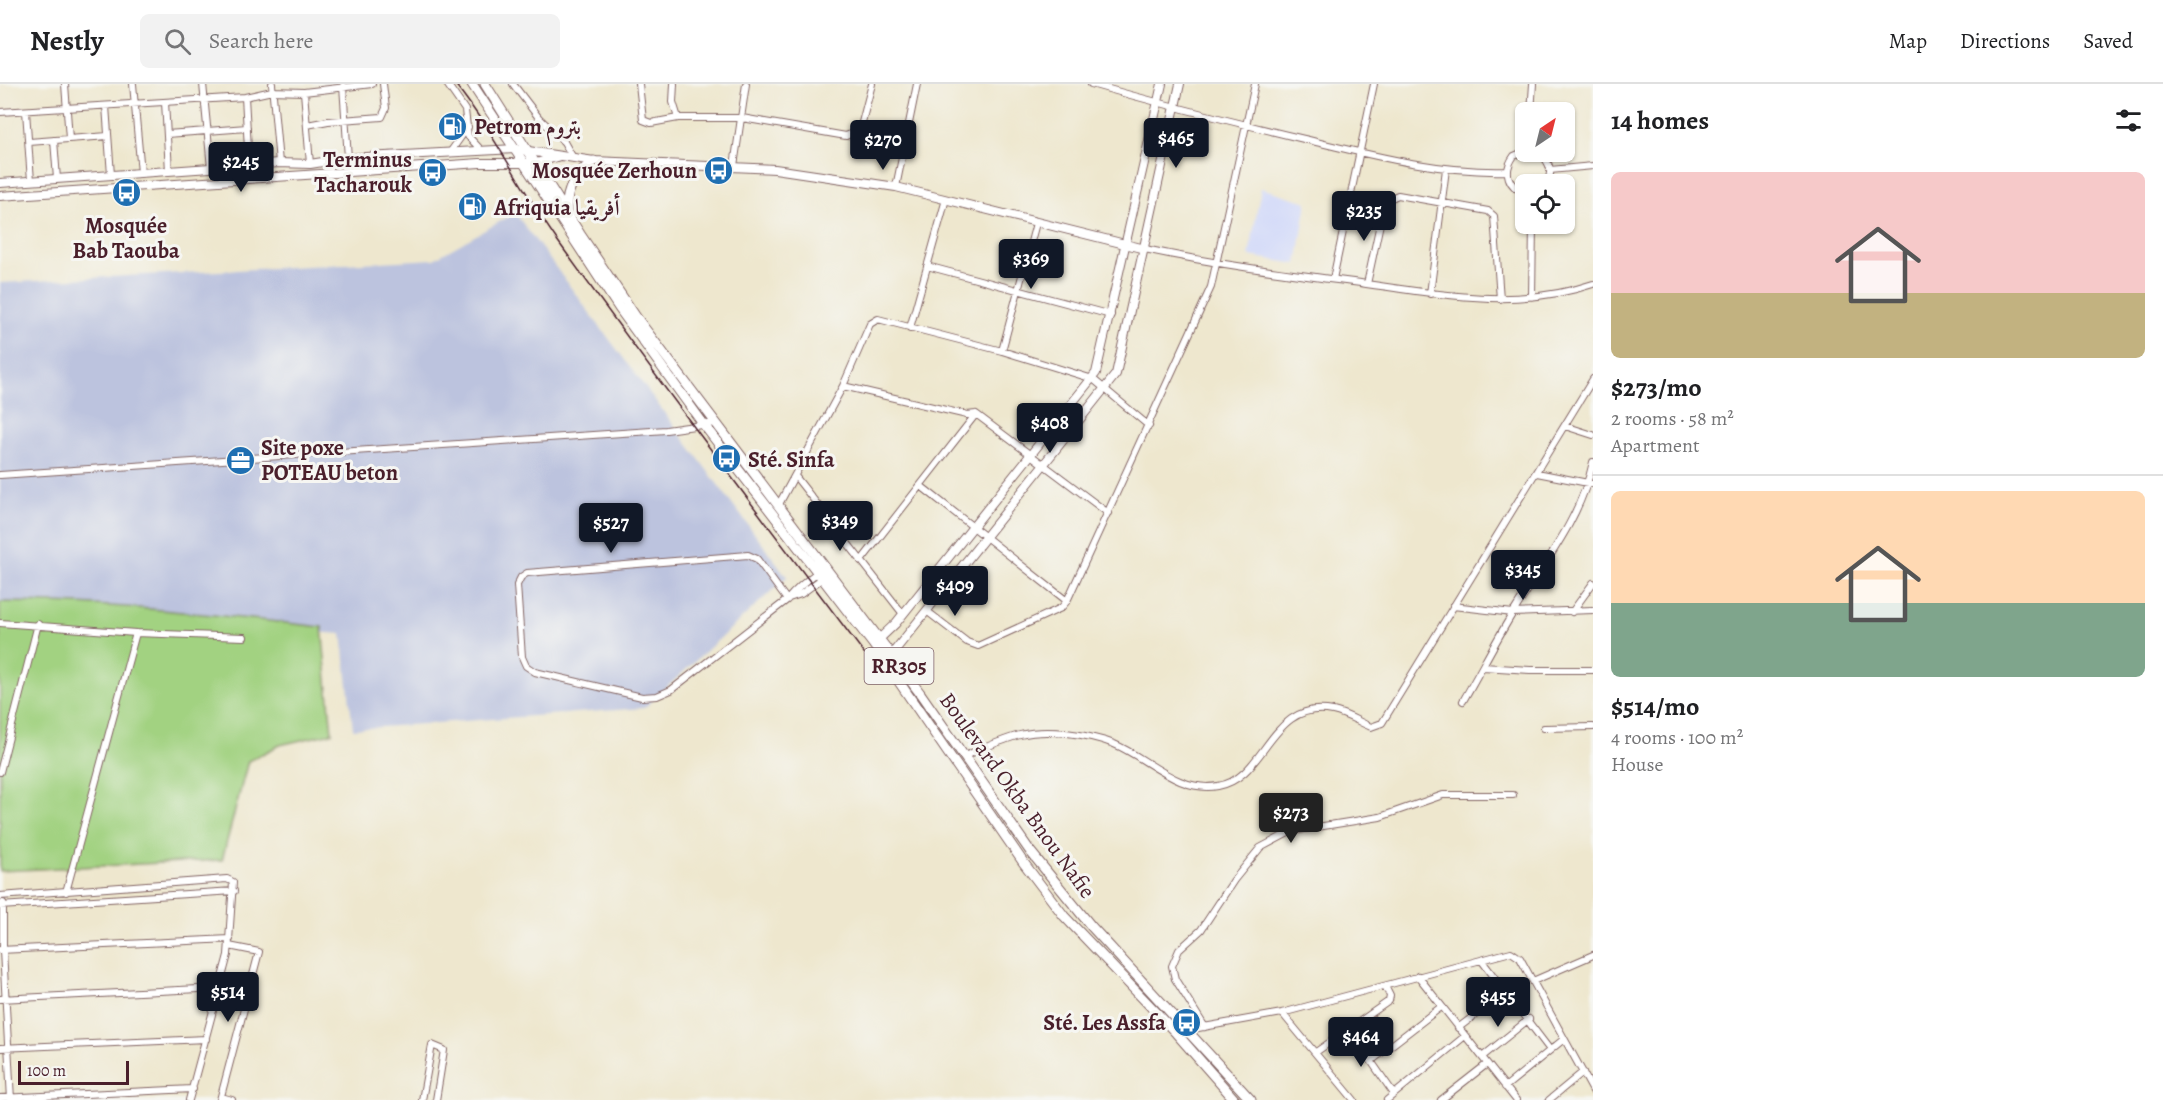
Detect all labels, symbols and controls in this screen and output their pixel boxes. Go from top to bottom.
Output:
search box [140,14,560,68]
text: Nestly [30,22,104,60]
icon: search [161,25,194,58]
text: Search here [209,26,313,56]
text: Map [1889,27,1927,55]
text: Directions [1960,27,2050,55]
text: Saved [2083,27,2133,55]
north arrow [1515,102,1575,162]
map controls [1515,102,1575,234]
text: 14 homes [1611,103,1709,138]
icon: filters [2112,104,2145,137]
fuel station icon: Petrom بتروم [437,110,469,142]
place label: Petrom بتروم [474,112,581,146]
pin: $465 [1140,118,1212,169]
pin: $270 [847,120,919,171]
text: $465 [1158,124,1194,151]
text: $270 [864,126,902,153]
pin: $245 [205,142,277,193]
place label: Terminus Tacharouk [314,145,413,200]
text: $245 [223,148,259,175]
bus stop icon: Mosquée Zerhoun [702,154,734,186]
bus stop icon: Terminus Tacharouk [417,156,449,188]
place label: Mosquée Zerhoun [532,156,697,186]
button: locate [1515,174,1575,234]
bus stop icon: Mosquée Bab Taouba [110,177,142,209]
fuel station icon: Afriquia أفريقيا [457,191,489,223]
pin: $235 [1328,191,1400,242]
place label: Afriquia أفريقيا [493,192,621,223]
text: $235 [1346,197,1382,224]
place label: Mosquée Bab Taouba [72,211,180,266]
icon: home [1824,211,1932,319]
pin: $369 [995,239,1067,290]
text: $369 [1013,245,1049,272]
text: $273/mo [1611,370,1702,405]
pin: $408 [1014,403,1086,454]
text: 2 rooms · 58 m² [1611,405,1734,432]
text: $408 [1031,409,1069,436]
text: Apartment [1611,432,1700,459]
place label: Site poxe POTEAU beton [261,433,398,488]
bus stop icon: Sté. Sinfa [711,443,743,475]
office icon: Site poxe POTEAU beton [224,444,256,476]
place label: Sté. Sinfa [748,445,835,475]
pin: $349 [804,501,876,552]
pin: $527 [575,503,647,554]
text: $349 [822,507,858,534]
text: $527 [593,509,629,536]
icon: home [1824,530,1932,638]
pin: $345 [1487,550,1559,601]
text: $345 [1505,556,1541,583]
pin: $409 [919,566,991,617]
text: $409 [936,572,974,599]
road number: RR305 [864,648,934,684]
street label: Boulevard Okba Bnou Nafie [932,687,1102,905]
text: $514/mo [1611,689,1700,724]
text: 4 rooms · 100 m² [1611,724,1743,751]
text: House [1611,751,1663,778]
pin: $273 [1255,793,1327,844]
text: $273 [1273,799,1309,826]
pin: $514 [192,972,264,1023]
pin: $455 [1462,977,1534,1028]
text: $514 [211,978,245,1005]
text: $455 [1480,983,1516,1010]
bus stop icon: Sté. Les Assfa [1171,1006,1203,1038]
place label: Sté. Les Assfa [1043,1008,1166,1038]
pin: $464 [1325,1017,1397,1068]
text: $464 [1342,1023,1380,1050]
scale bar [18,1058,129,1086]
text: 100 m [27,1060,66,1082]

